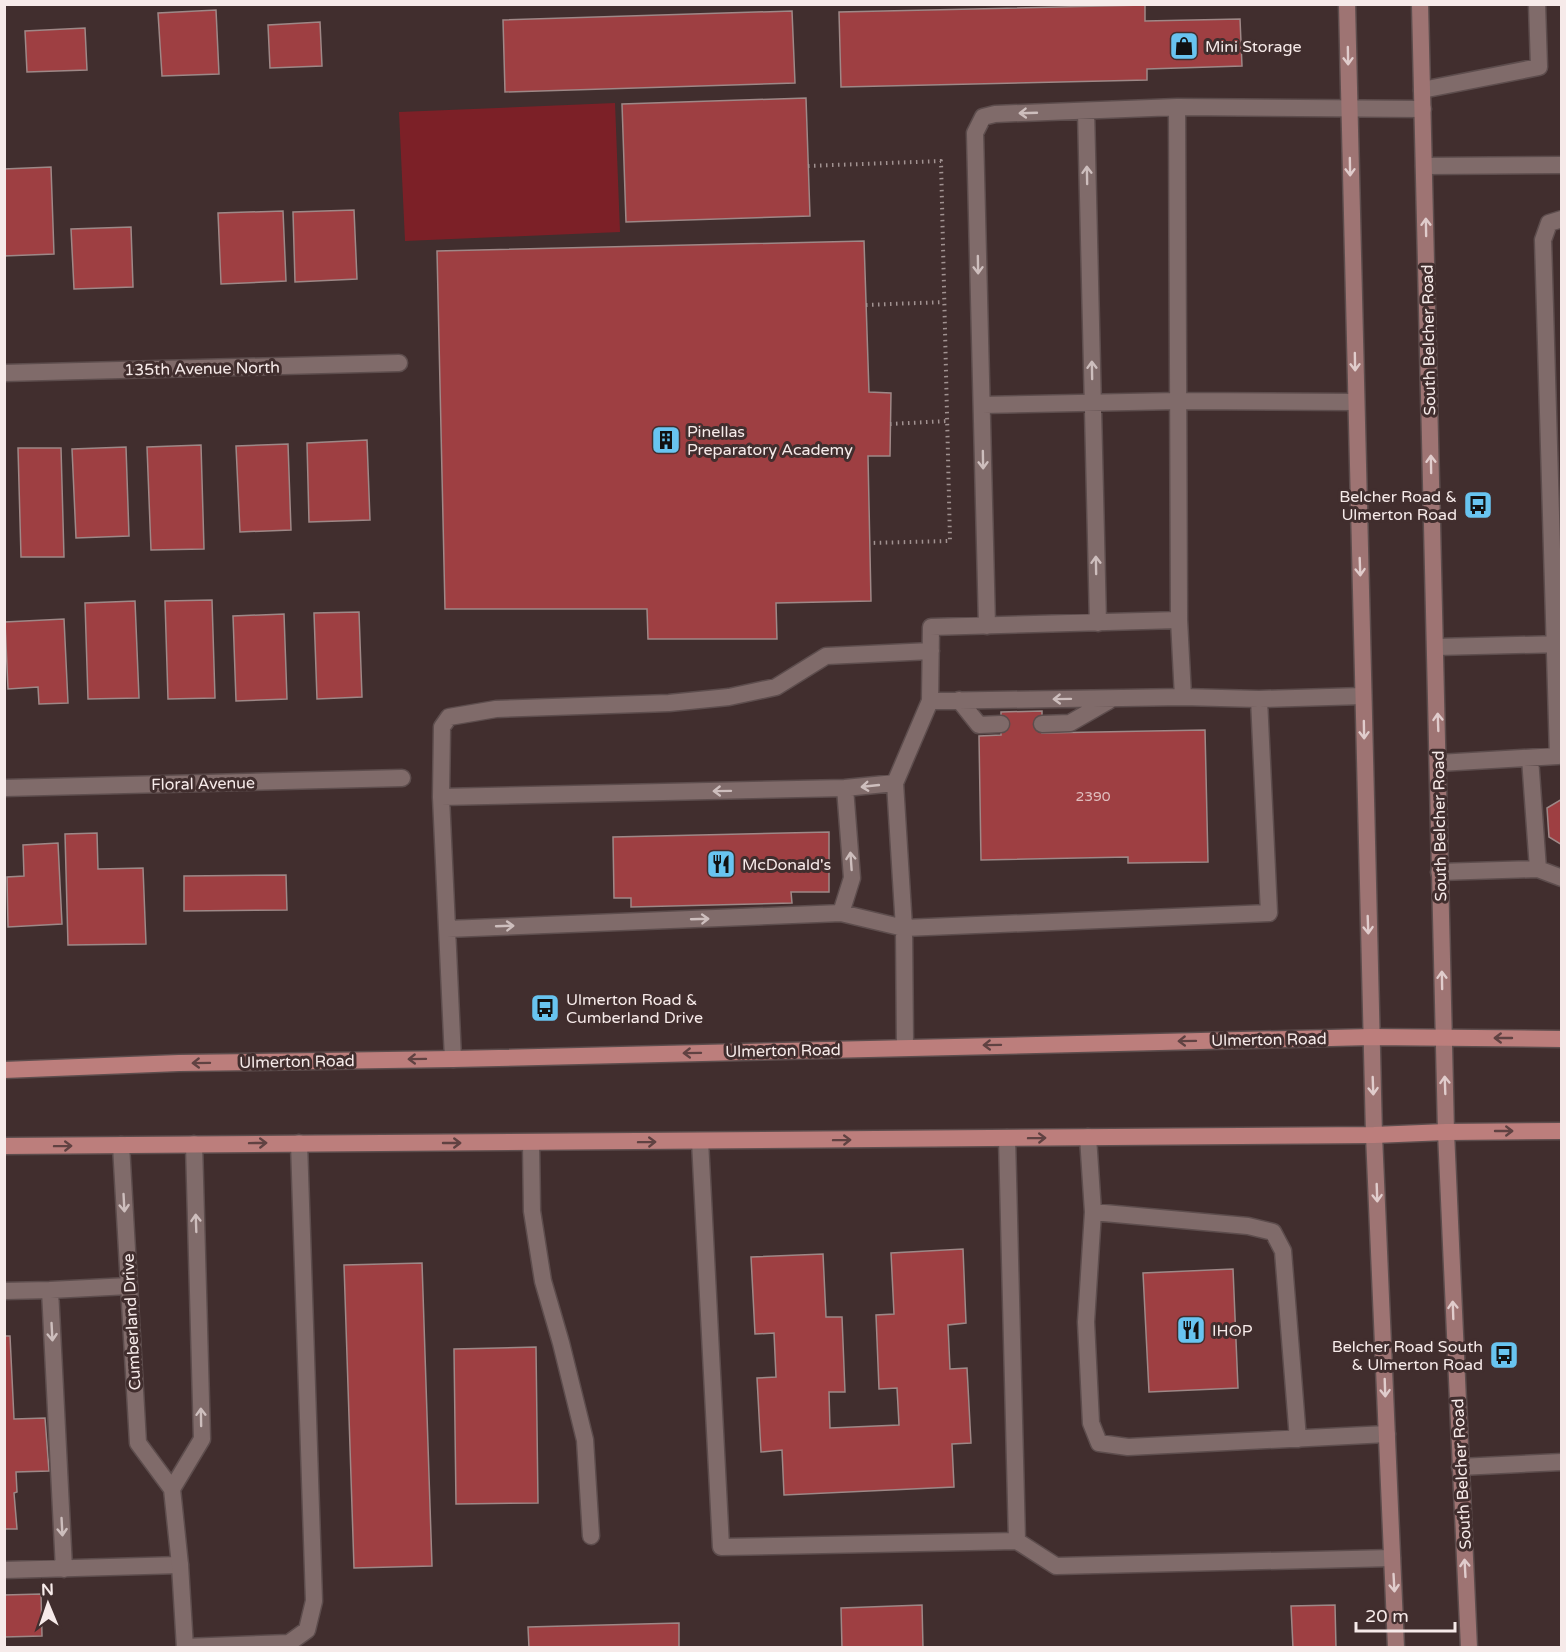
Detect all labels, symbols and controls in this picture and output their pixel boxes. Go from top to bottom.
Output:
shop icon: Mini Storage [1168,30,1200,62]
place label: Mini Storage [1205,37,1302,57]
one-way arrow [1342,46,1354,66]
one-way arrow [1018,107,1038,118]
one-way arrow [1345,156,1356,176]
one-way arrow [1082,165,1093,185]
one-way arrow [1420,217,1431,237]
one-way arrow [972,254,984,274]
street label: South Belcher Road [1418,264,1440,416]
one-way arrow [1349,351,1360,371]
street label: 135th Avenue North [124,358,280,380]
one-way arrow [1086,360,1097,380]
place label: Pinellas Preparatory Academy [687,422,853,460]
building icon: Pinellas Preparatory Academy [650,424,682,456]
one-way arrow [977,449,989,469]
one-way arrow [1425,454,1437,474]
place label: Belcher Road & Ulmerton Road [1339,487,1457,525]
bus stop icon: Belcher Road & Ulmerton Road [1462,489,1494,521]
one-way arrow [1090,555,1102,575]
one-way arrow [1354,557,1366,577]
one-way arrow [1052,693,1072,705]
one-way arrow [1432,712,1443,732]
one-way arrow [1358,719,1370,739]
street label: South Belcher Road [1429,750,1451,902]
street label: Floral Avenue [151,773,255,795]
one-way arrow [861,780,881,791]
one-way arrow [713,785,733,797]
house number: 2390 [1075,788,1111,805]
restaurant icon: McDonald's [705,848,737,880]
one-way arrow [845,851,856,871]
place label: McDonald's [742,855,831,875]
one-way arrow [690,913,709,924]
one-way arrow [1362,914,1374,934]
one-way arrow [495,921,515,932]
one-way arrow [1436,970,1448,990]
place label: Ulmerton Road & Cumberland Drive [566,990,703,1028]
bus stop icon: Ulmerton Road & Cumberland Drive [529,992,561,1024]
street label: Ulmerton Road [1211,1029,1327,1051]
one-way arrow [1494,1032,1514,1044]
one-way arrow [1177,1035,1197,1047]
one-way arrow [982,1039,1002,1051]
street label: Ulmerton Road [725,1040,841,1062]
one-way arrow [683,1047,702,1058]
street label: Ulmerton Road [239,1051,355,1073]
one-way arrow [407,1054,427,1065]
one-way arrow [191,1057,211,1069]
one-way arrow [1367,1075,1378,1095]
one-way arrow [1439,1075,1450,1095]
one-way arrow [1493,1125,1513,1137]
one-way arrow [1026,1132,1046,1144]
one-way arrow [831,1134,851,1146]
one-way arrow [636,1136,656,1148]
one-way arrow [247,1137,267,1149]
one-way arrow [441,1137,461,1149]
one-way arrow [52,1140,72,1151]
one-way arrow [1371,1183,1382,1203]
one-way arrow [119,1193,130,1213]
one-way arrow [191,1213,202,1233]
street label: Cumberland Drive [118,1253,146,1391]
one-way arrow [1448,1301,1459,1321]
restaurant icon: IHOP [1175,1314,1207,1346]
place label: IHOP [1212,1321,1253,1341]
one-way arrow [47,1322,58,1342]
place label: Belcher Road South & Ulmerton Road [1332,1337,1483,1375]
bus stop icon: Belcher Road South & Ulmerton Road [1488,1339,1520,1371]
one-way arrow [1380,1377,1391,1397]
street label: South Belcher Road [1448,1398,1476,1550]
one-way arrow [196,1408,207,1428]
one-way arrow [56,1517,67,1537]
one-way arrow [1460,1559,1471,1579]
one-way arrow [1388,1572,1399,1592]
north arrow [18,1574,78,1634]
text: N [41,1580,54,1600]
scale bar [1356,1595,1455,1633]
text: 20 m [1365,1605,1409,1627]

